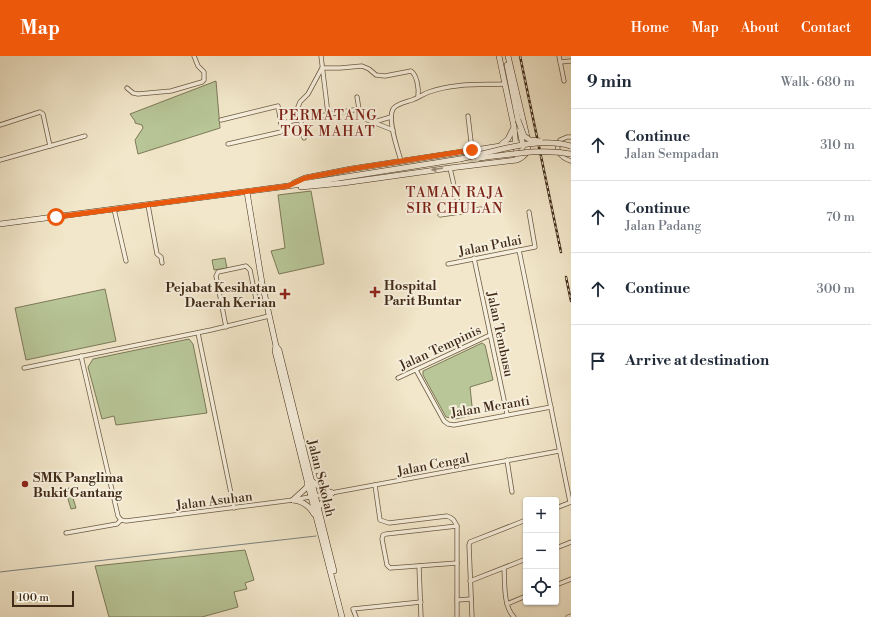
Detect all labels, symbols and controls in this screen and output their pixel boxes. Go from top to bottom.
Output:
text: Map [20,16,60,40]
text: Home [631,19,669,37]
text: Map [691,19,719,37]
text: About [741,19,779,37]
text: Contact [801,19,851,37]
text: 9 min [587,71,632,93]
text: Walk · 680 m [781,74,855,90]
district label: PERMATANG TOK MAHAT [278,107,378,141]
text: Continue [625,127,690,146]
icon: ahead [587,134,609,156]
text: 310 m [820,137,855,153]
route end [463,141,481,159]
text: Jalan Sempadan [625,146,719,162]
one-way arrow [431,166,443,172]
district label: TAMAN RAJA SIR CHULAN [405,184,505,218]
text: Continue [625,199,690,218]
icon: ahead [587,206,609,228]
route start [47,208,65,226]
text: 70 m [826,209,855,225]
text: Jalan Padang [625,218,701,234]
street label: Jalan Pulai [456,232,523,260]
place label: Hospital Parit Buntar [384,278,462,309]
icon: ahead [587,278,609,300]
text: Continue [625,279,690,298]
place label: Pejabat Kesihatan Daerah Kerian [166,280,276,311]
text: 300 m [817,281,855,297]
marker: Hospital Parit Buntar [369,286,381,298]
marker: Pejabat Kesihatan Daerah Kerian [279,288,291,300]
street label: Jalan Tembusu [483,289,517,379]
street label: Jalan Tempinis [396,322,484,374]
icon: arrive [587,350,609,372]
text: Arrive at destination [625,351,769,370]
street label: Jalan Meranti [449,393,531,421]
street label: Jalan Sekolah [303,437,338,519]
street label: Jalan Cengal [395,450,471,480]
place label: SMK Panglima Bukit Gantang [33,470,124,501]
marker: SMK Panglima Bukit Gantang [20,479,30,489]
street label: Jalan Asuhan [174,488,254,514]
map controls [523,497,559,605]
button: + [523,497,559,533]
button: − [523,533,559,569]
button: locate [523,569,559,605]
scale bar [12,589,74,608]
text: 100 m [18,591,49,605]

